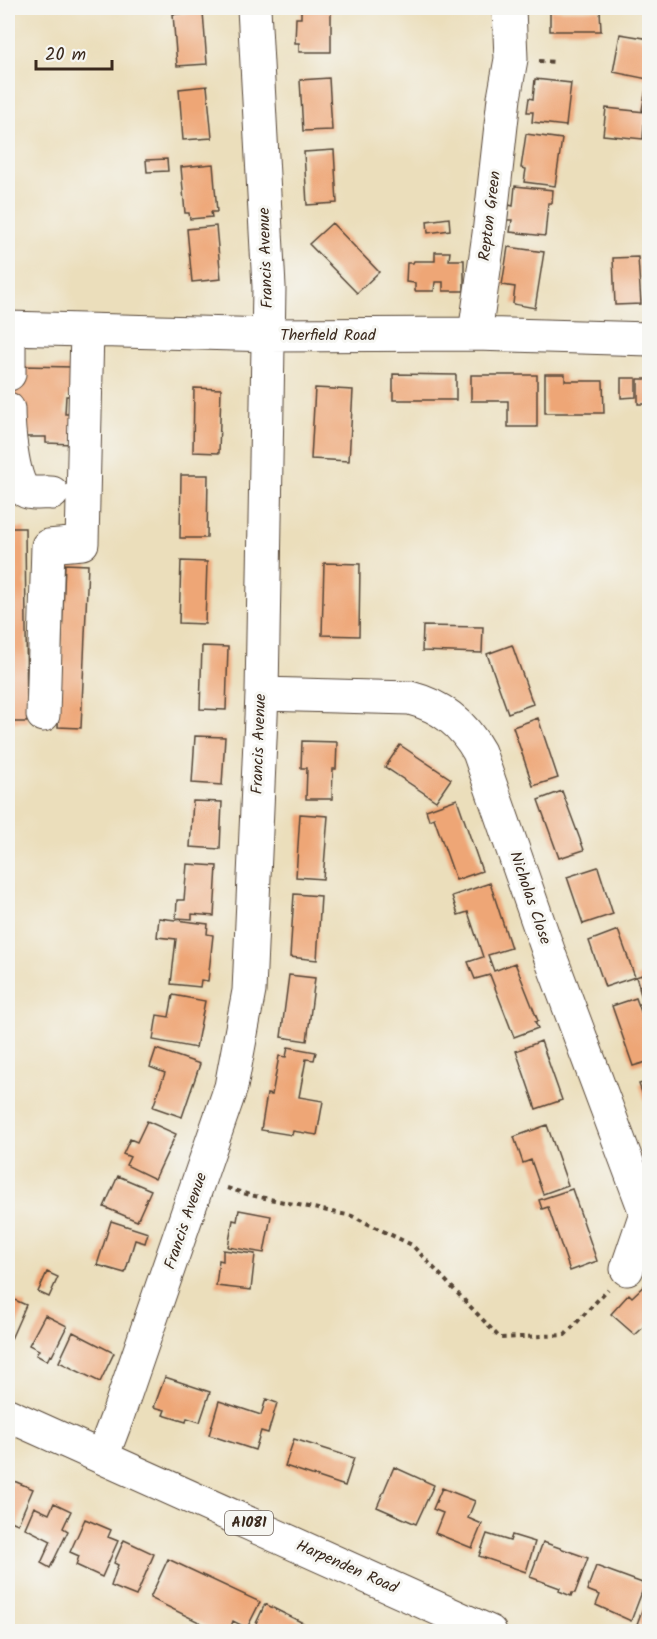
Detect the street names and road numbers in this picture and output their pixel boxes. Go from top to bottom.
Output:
street label: Repton Green [472,170,508,262]
street label: Francis Avenue [252,207,280,309]
street label: Therfield Road [280,323,377,348]
street label: Francis Avenue [245,693,273,795]
street label: Nicholas Close [502,848,558,948]
street label: Francis Avenue [158,1169,214,1273]
road number: A1081 [225,1511,273,1535]
street label: Harpenden Road [292,1533,403,1601]

